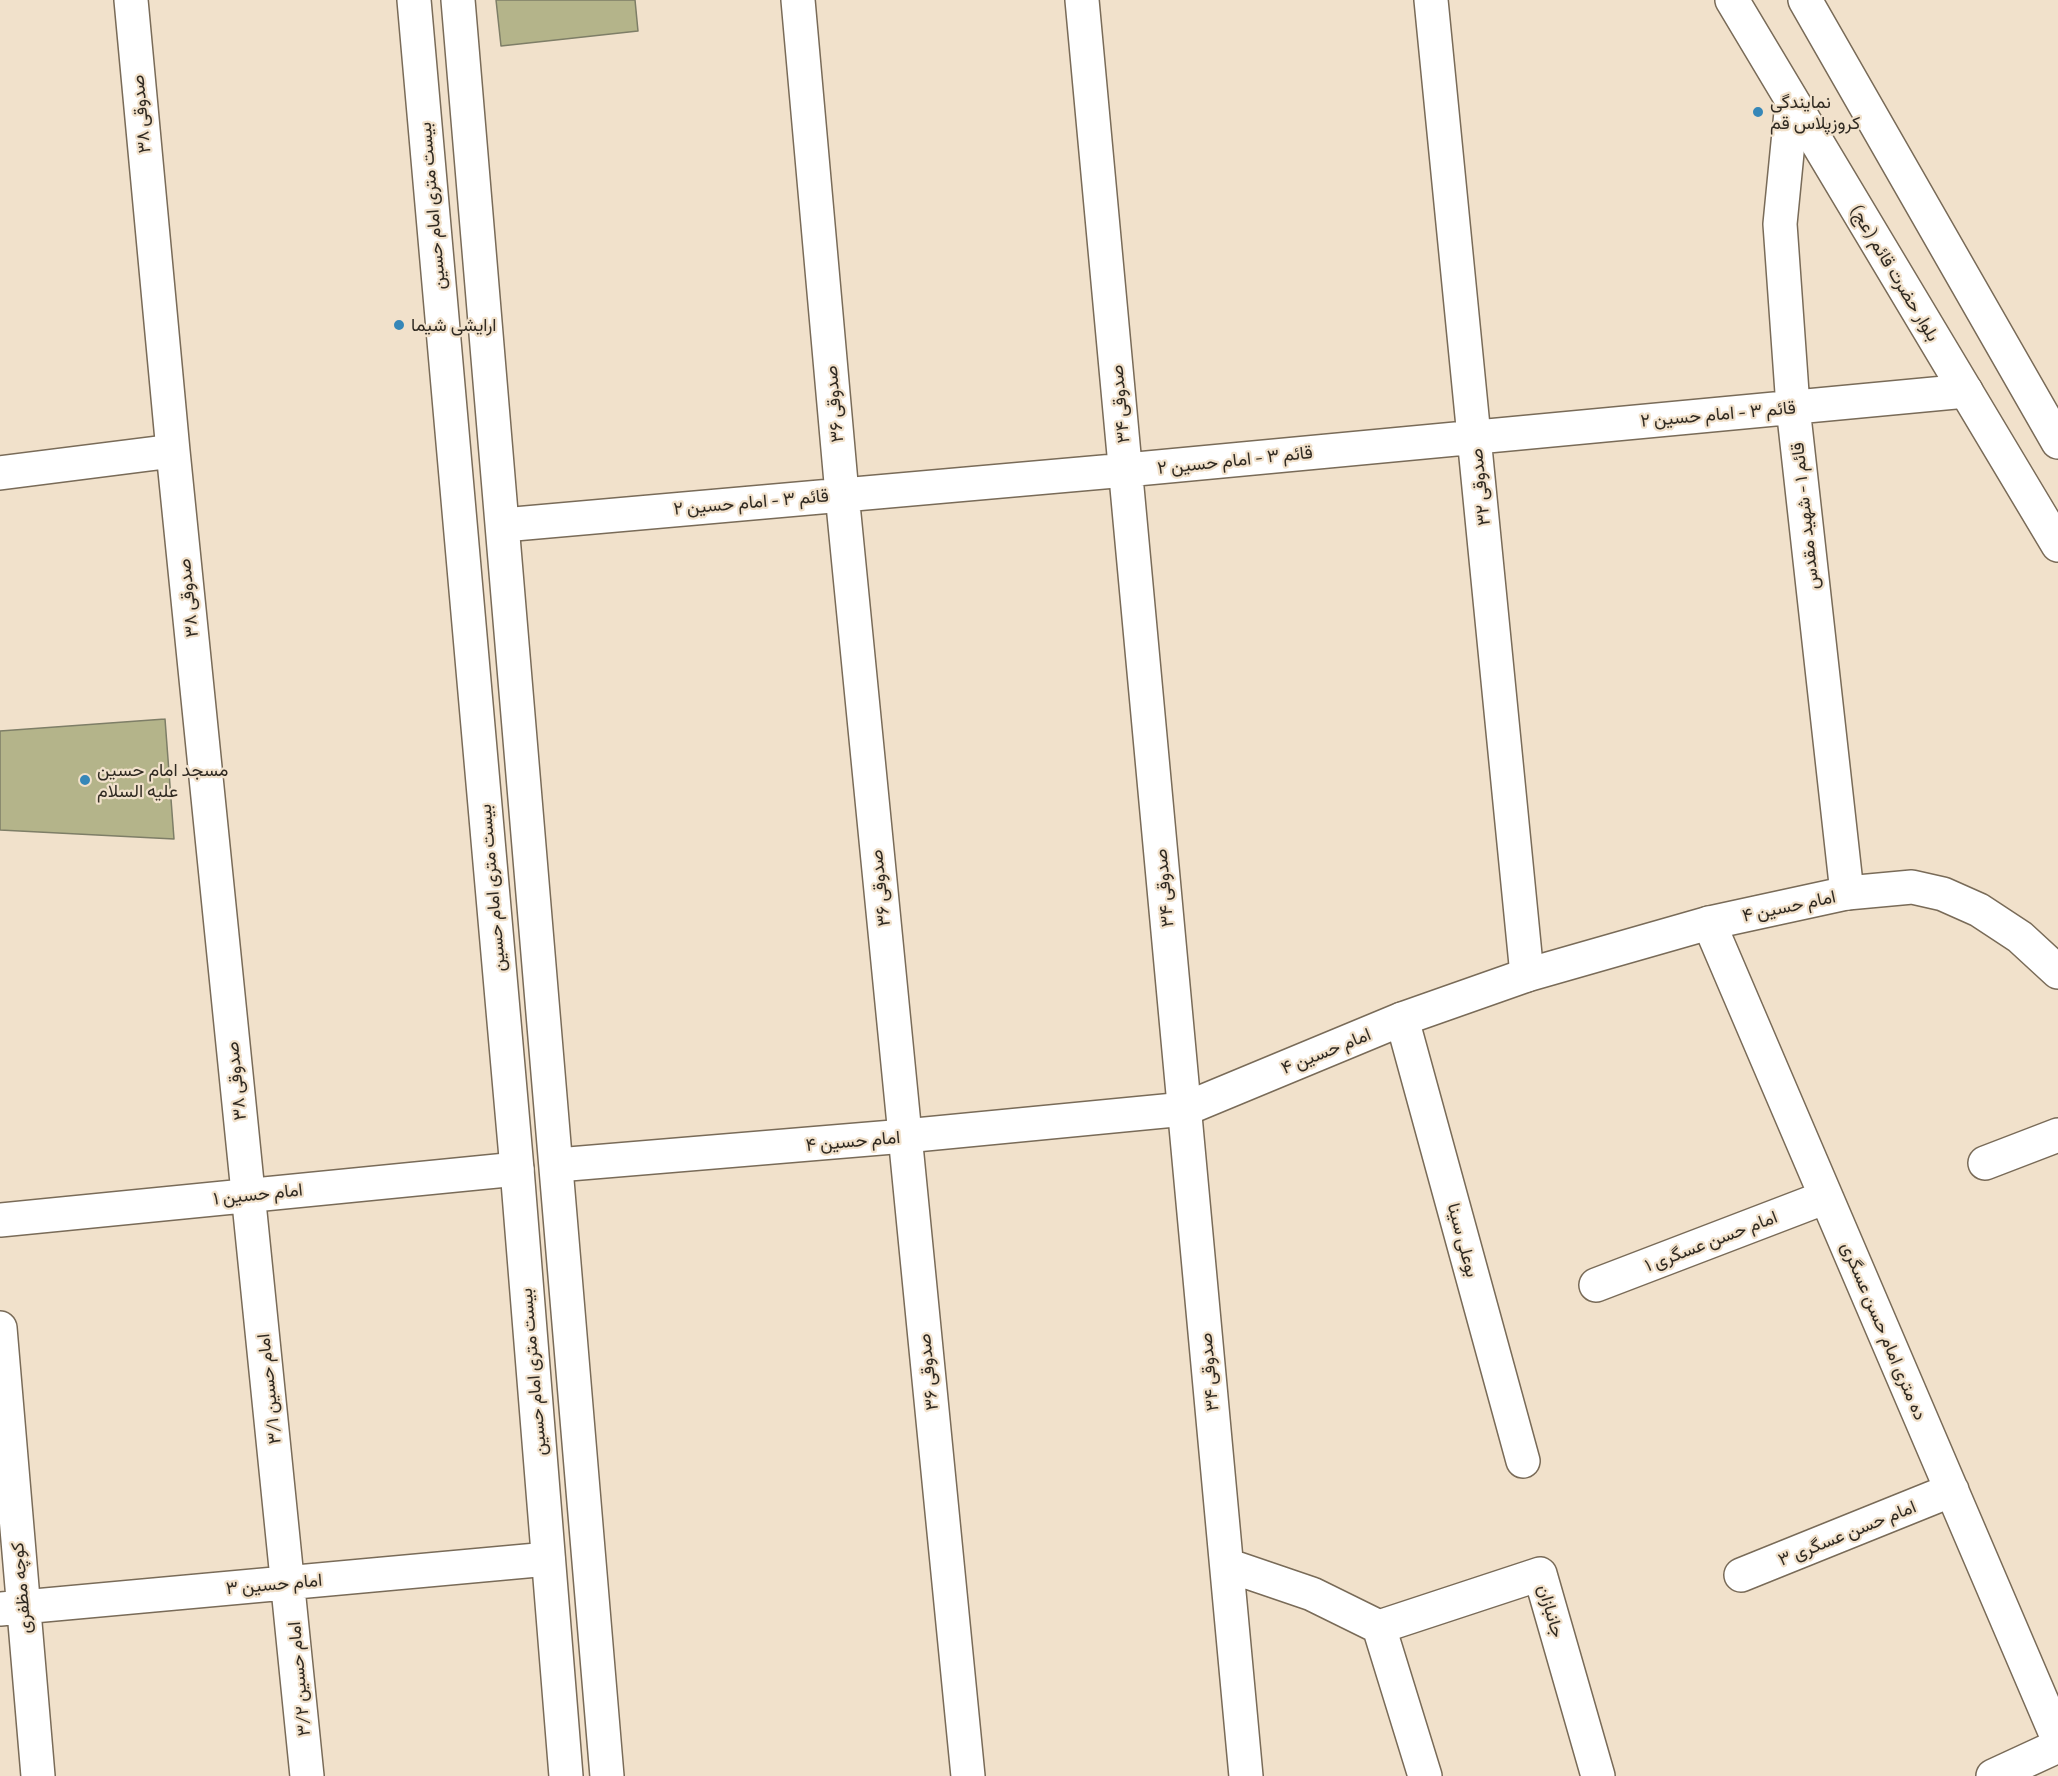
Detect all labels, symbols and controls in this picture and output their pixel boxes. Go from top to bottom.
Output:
street label: صدوقی ۳۸ [127,74,155,154]
place label: نمایندگی کروزپلاس قم [1770,91,1860,134]
marker: نمایندگی کروزپلاس قم [1751,105,1765,119]
street label: بیست متری امام حسین [414,121,450,291]
street label: بلوار حضرت قائم (عج) [1846,201,1944,345]
place label: ارایشی شیما [411,314,497,336]
marker: ارایشی شیما [392,318,406,332]
street label: صدوقی ۳۴ [1106,364,1134,444]
street label: صدوقی ۳۶ [820,365,848,443]
street label: قائم ۳ - امام حسین ۲ [1639,396,1797,432]
street label: قائم ۳ - امام حسین ۲ [1156,441,1314,479]
street label: قائم ۱ - شهید مقدس [1787,441,1823,591]
street label: صدوقی ۳۲ [1465,447,1495,527]
street label: قائم ۳ - امام حسین ۲ [672,484,830,520]
street label: صدوقی ۳۸ [173,558,203,638]
place label: مسجد امام حسین علیه السلام [97,759,228,802]
marker: مسجد امام حسین علیه السلام [78,773,92,787]
street label: بیست متری امام حسین [474,803,510,973]
street label: صدوقی ۳۶ [865,848,895,928]
street label: صدوقی ۳۴ [1150,848,1178,928]
street label: امام حسین ۴ [1740,886,1838,926]
street label: امام حسین ۴ [1278,1023,1374,1079]
street label: صدوقی ۳۸ [221,1041,251,1121]
street label: امام حسین ۴ [805,1126,901,1156]
street label: امام حسین ۱ [212,1179,304,1209]
street label: بوعلی سینا [1443,1201,1483,1279]
street label: امام حسن عسگری ۱ [1642,1206,1780,1276]
street label: ده متری امام حسن عسگری [1837,1239,1931,1423]
street label: بیست متری امام حسین [515,1287,551,1457]
street label: صدوقی ۳۶ [913,1332,943,1412]
street label: صدوقی ۳۴ [1195,1332,1223,1412]
street label: امام حسین ۳/۱ [252,1333,286,1445]
street label: امام حسن عسگری ۳ [1775,1495,1919,1571]
street label: کوچه مظفری [6,1541,36,1635]
street label: امام حسین ۳ [225,1569,323,1599]
street label: جانبازان [1533,1582,1569,1640]
street label: امام حسین ۳/۲ [283,1621,315,1737]

